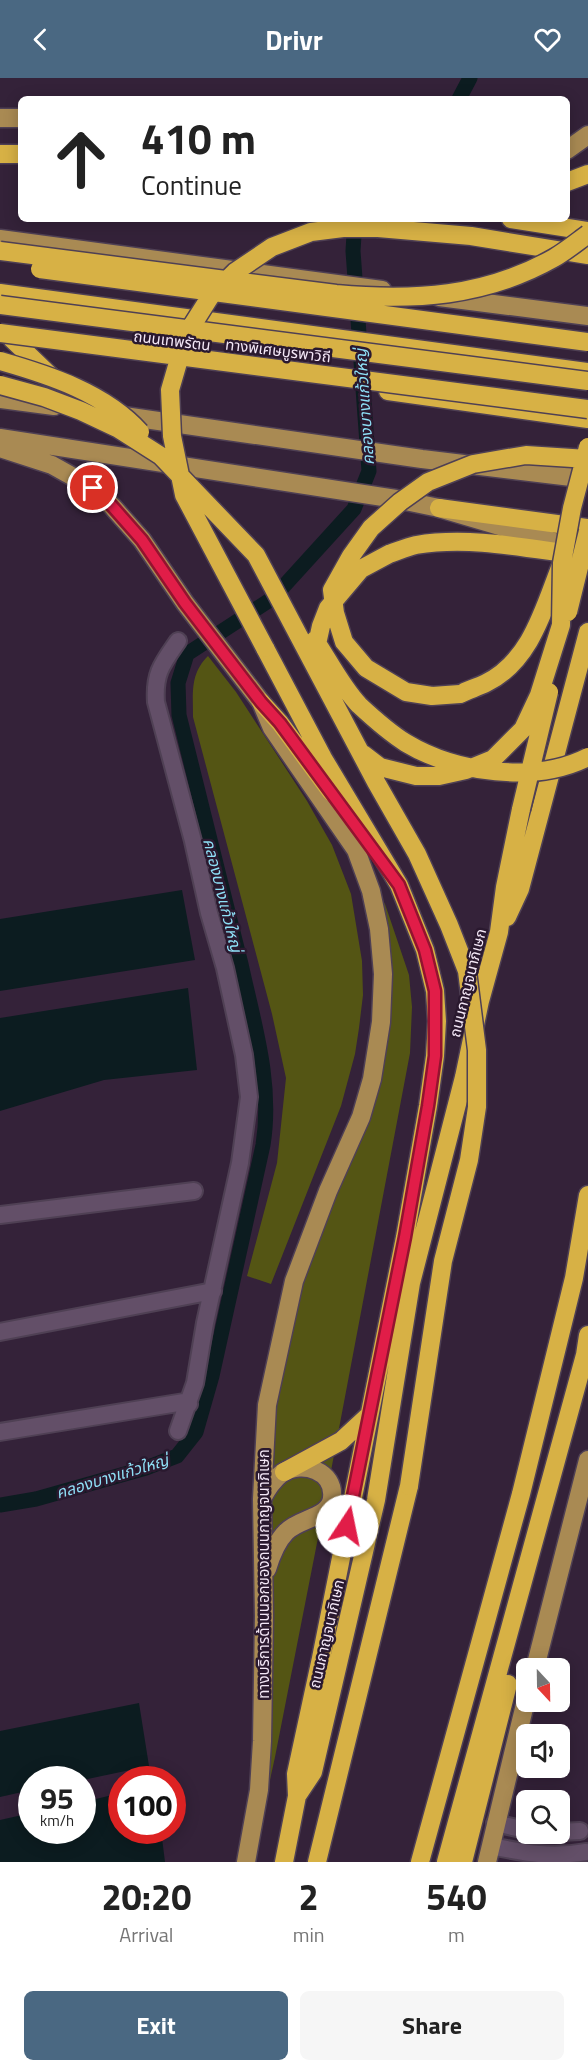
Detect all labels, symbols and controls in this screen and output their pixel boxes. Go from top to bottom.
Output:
text: Drivr [265,19,323,60]
icon: back [24,23,57,56]
icon: heart [531,23,564,56]
text: 410 m [141,106,256,170]
icon: ahead [42,120,120,198]
text: Continue [141,164,242,205]
street label: ถนนเทพรัตน [132,324,212,357]
street label: ทางพิเศษบูรพาวิถี [224,333,332,368]
water label: คลองบางแก้วใหญ่ [348,346,380,466]
pin [67,462,118,513]
icon: arrive [76,471,109,504]
water label: คลองบางแก้วใหญ่ [197,836,249,956]
street label: ถนนกาญจนาภิเษก [443,926,492,1040]
water label: คลองบางแก้วใหญ่ [53,1447,173,1505]
street label: ทางบริการด้านนอกของถนนกาญจนาภิเษก [252,1449,275,1699]
position arrow [315,1494,379,1558]
street label: ถนนกาญจนาภิเษก [303,1577,350,1691]
north arrow [516,1658,570,1712]
map controls [516,1658,570,1844]
button: sound [516,1724,570,1778]
speed limit sign: 100 [108,1766,186,1844]
text: 95 [40,1775,74,1821]
button: search [516,1790,570,1844]
text: km/h [40,1809,74,1832]
text: 20:20 [101,1869,191,1924]
text: 2 [299,1869,319,1924]
text: 540 [426,1869,487,1924]
text: Arrival [119,1919,174,1950]
text: min [293,1919,325,1950]
text: m [448,1919,465,1950]
button: Exit [24,1991,288,2060]
button: Share [300,1991,564,2060]

